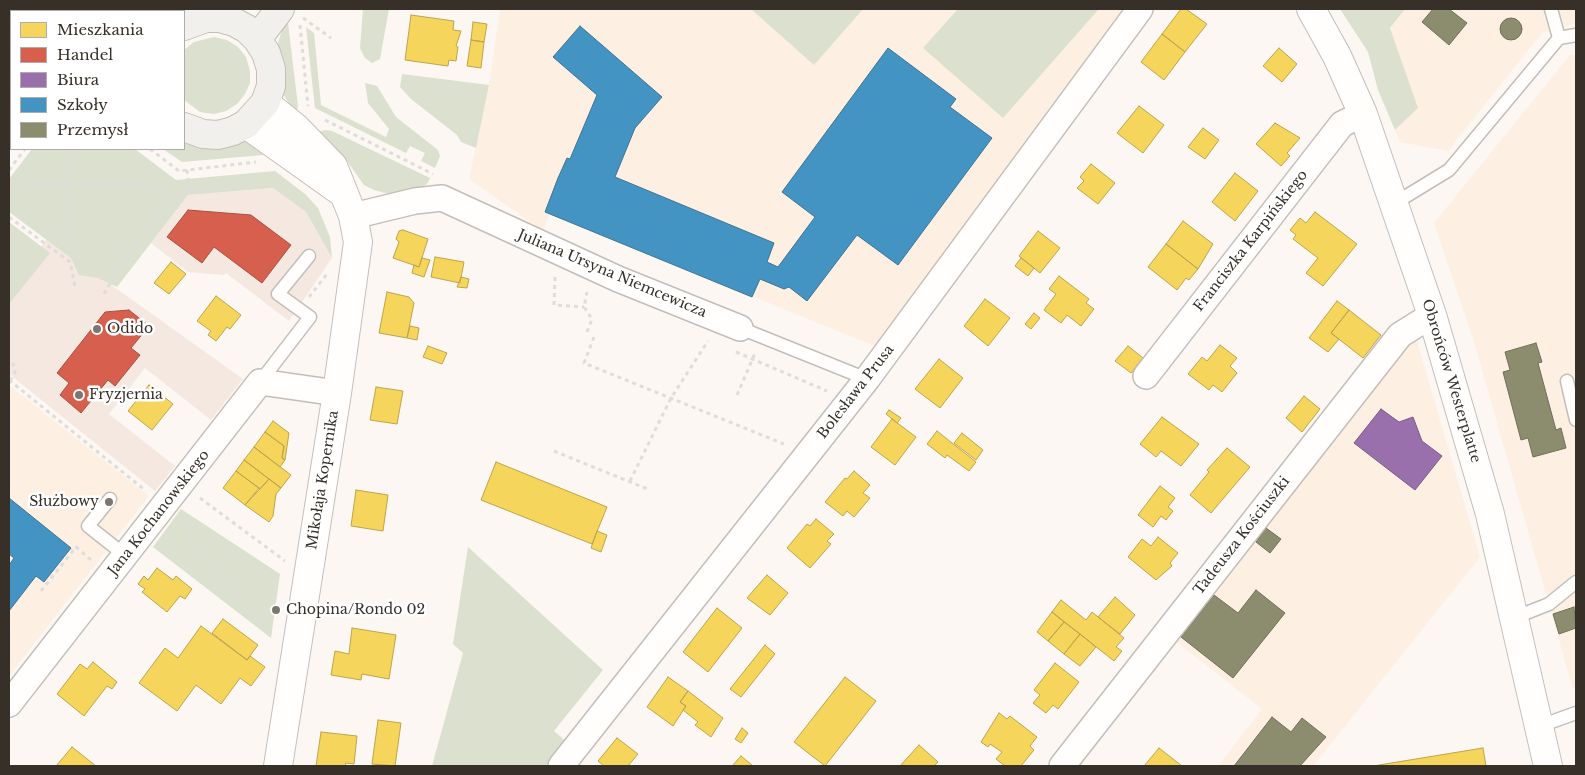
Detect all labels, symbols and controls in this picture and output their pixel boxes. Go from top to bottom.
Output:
legend [10,10,185,150]
text: Mieszkania [57,20,144,39]
text: Handel [57,45,113,64]
text: Biura [57,70,99,89]
text: Szkoły [57,95,108,114]
text: Przemysł [57,120,128,139]
street label: Franciszka Karpińskiego [1191,167,1311,315]
street label: Juliana Ursyna Niemcewicza [515,227,709,321]
street label: Obrońców Westerplatte [1418,297,1484,465]
place label: Odido [107,321,153,337]
marker: Odido [91,323,103,335]
street label: Bolesława Prusa [814,342,898,442]
place label: Fryzjernia [89,387,163,403]
marker: Fryzjernia [73,389,85,401]
street label: Mikołaja Kopernika [304,409,342,551]
street label: Jana Kochanowskiego [105,447,213,579]
street label: Tadeusza Kościuszki [1191,473,1293,599]
place label: Służbowy [29,494,99,510]
marker: Służbowy [103,496,115,508]
place label: Chopina/Rondo 02 [286,602,425,618]
marker: Chopina/Rondo 02 [270,604,282,616]

